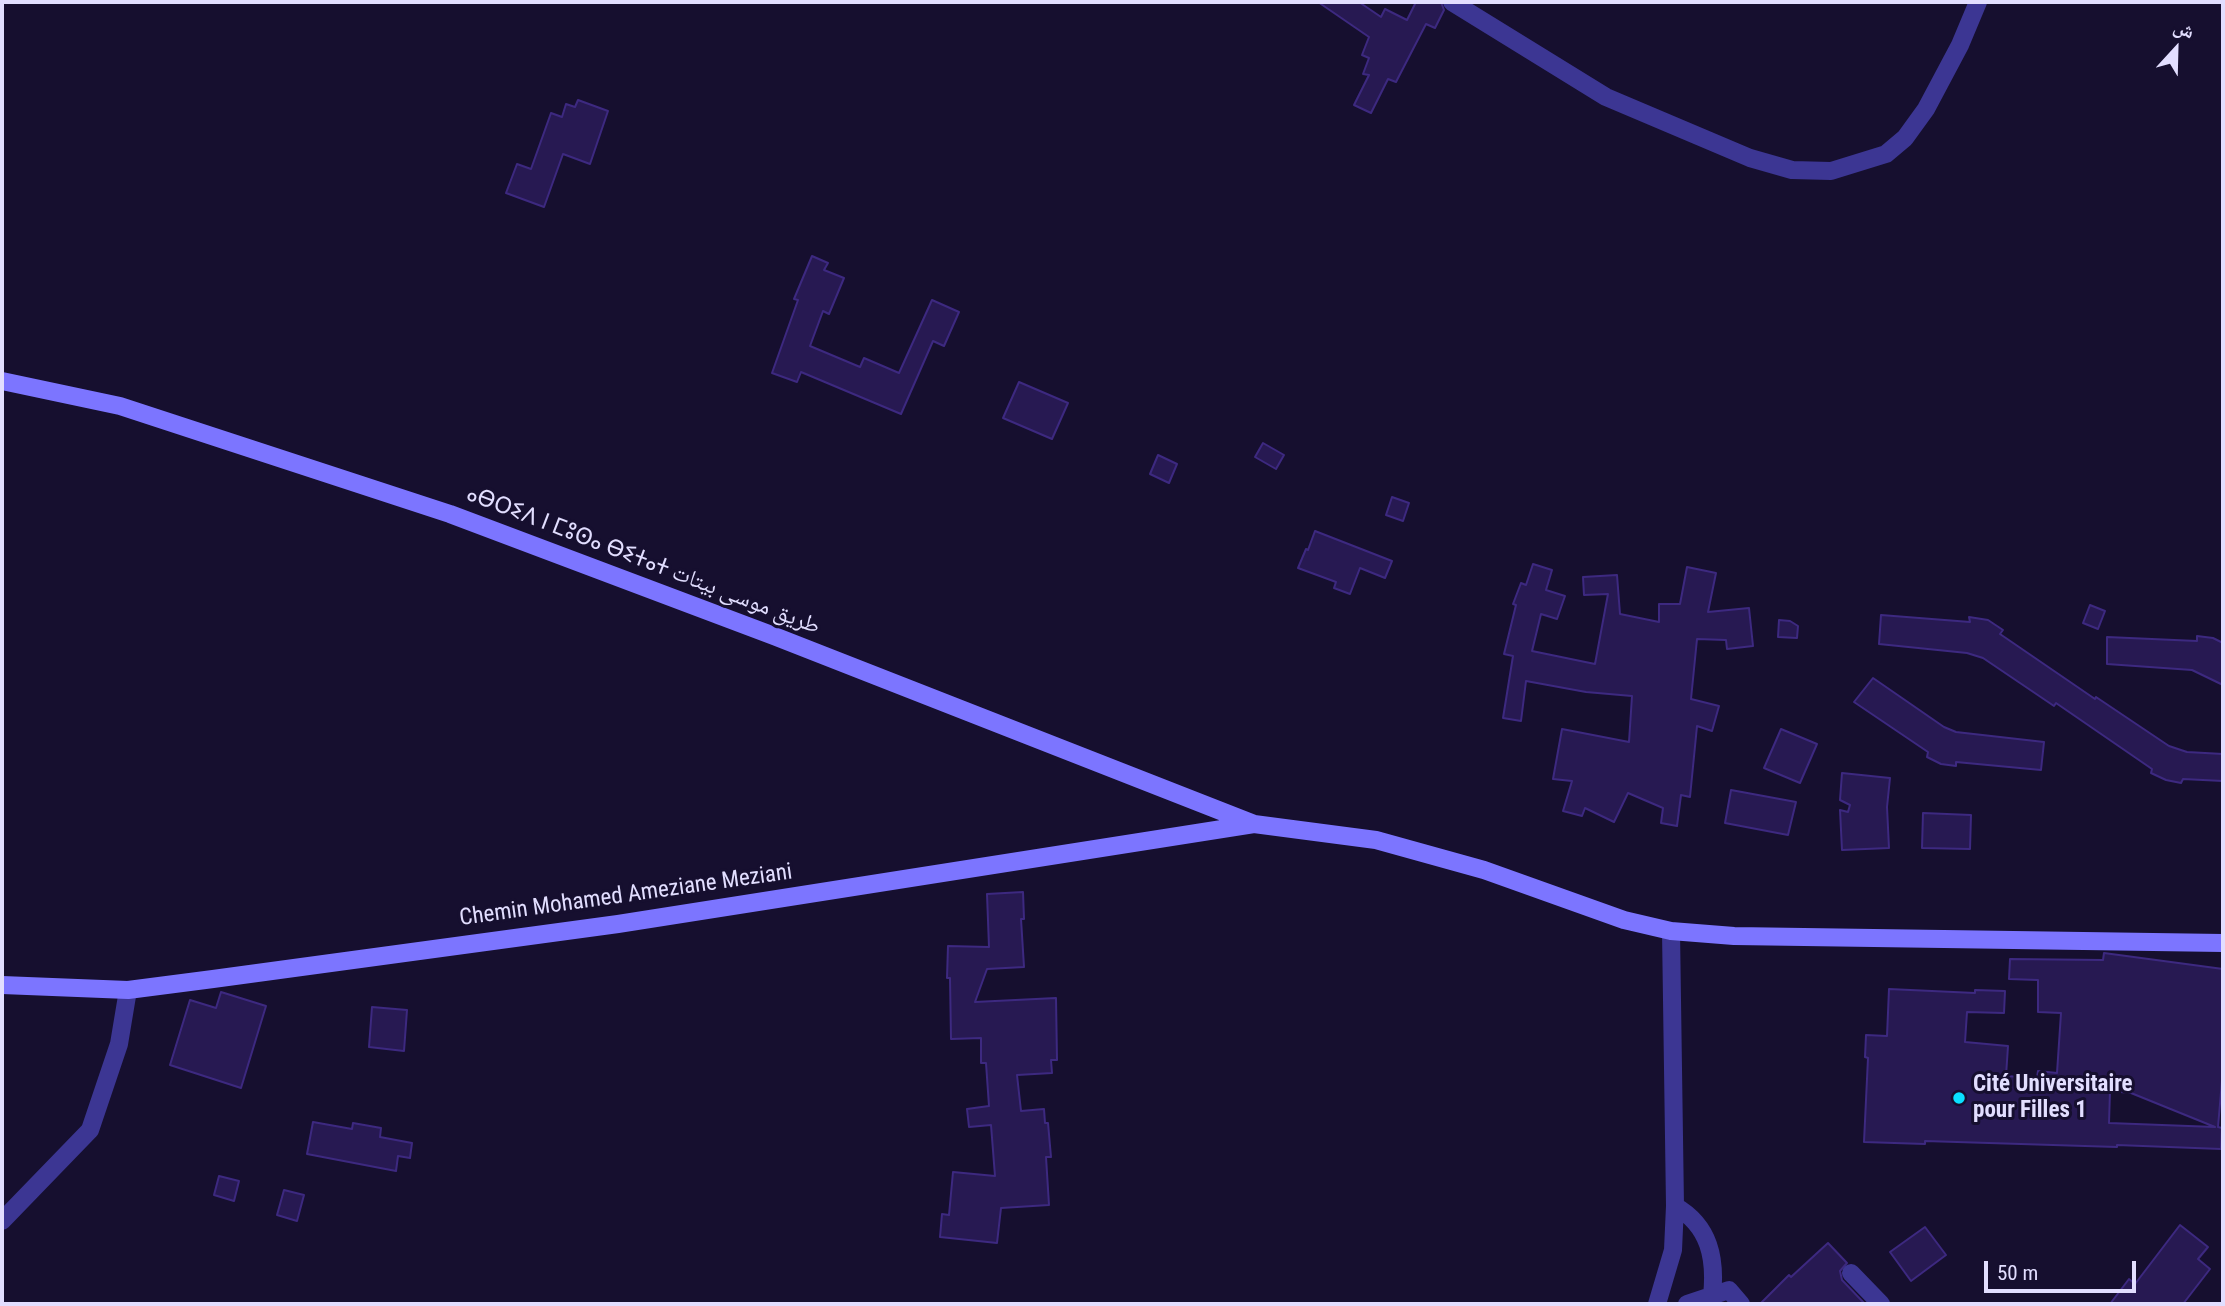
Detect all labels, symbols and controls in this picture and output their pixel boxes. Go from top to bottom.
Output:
north arrow [2141,14,2211,84]
text: ش [2170,15,2198,44]
street label: ⴰⴱⵔⵉⴷ ⵏ ⵎⵓⵙⴰ ⴱⵉⵜⴰⵜ طريق موسى بيتات [462,481,824,641]
street label: Chemin Mohamed Ameziane Meziani [458,859,794,933]
place label: Cité Universitaire pour Filles 1 [1973,1071,2133,1125]
marker: Cité Universitaire pour Filles 1 [1951,1090,1967,1106]
scale bar [1987,1246,2139,1290]
text: 50 m [1997,1261,2038,1285]

